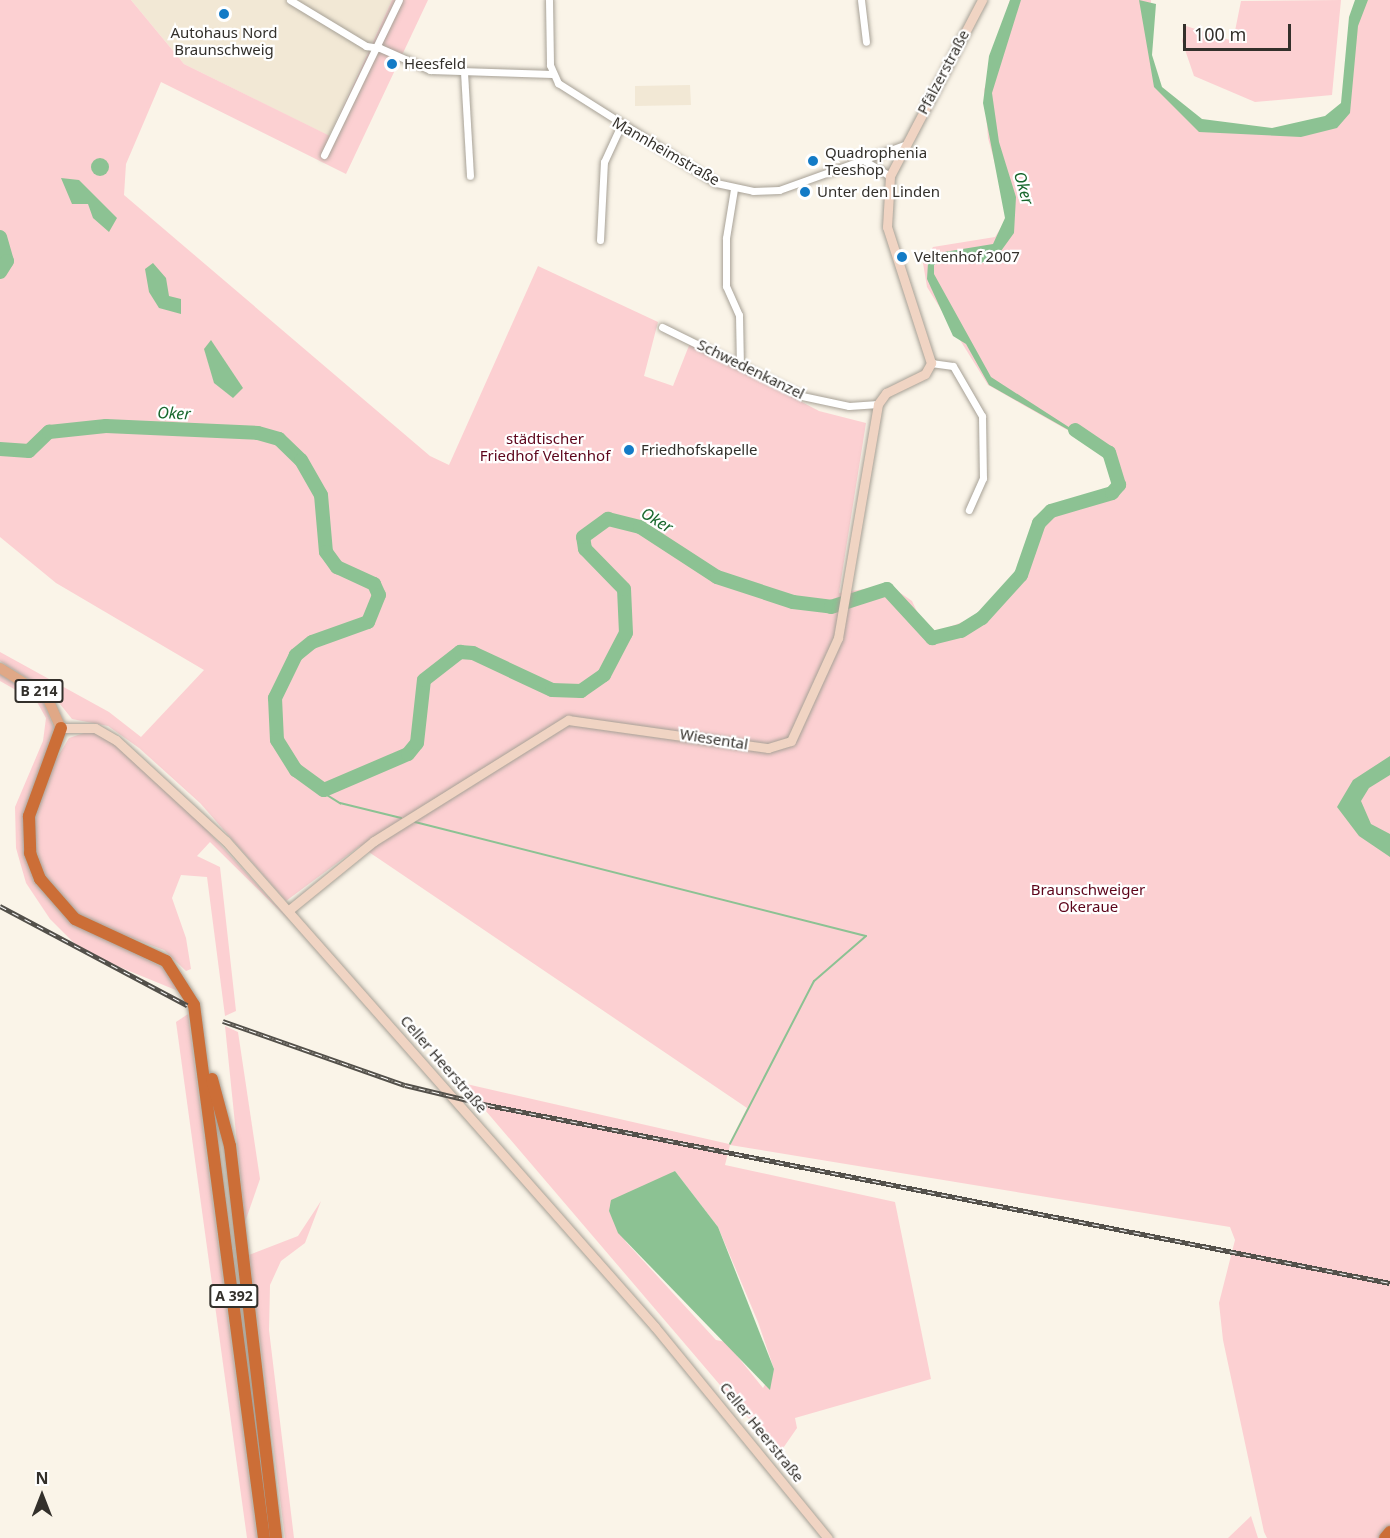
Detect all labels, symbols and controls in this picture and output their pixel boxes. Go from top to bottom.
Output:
marker: Autohaus Nord Braunschweig [217,7,231,21]
scale bar [1186,12,1294,50]
text: 100 m [1194,22,1246,46]
place label: Autohaus Nord Braunschweig [171,23,277,58]
street label: Pfälzerstraße [913,27,973,117]
place label: Heesfeld [404,55,466,73]
marker: Heesfeld [385,57,399,71]
street label: Mannheimstraße [609,113,723,189]
place label: Quadrophenia Teeshop [825,143,927,178]
marker: Quadrophenia Teeshop [806,154,820,168]
water label: Oker [1010,169,1038,207]
place label: Unter den Linden [817,183,940,201]
marker: Unter den Linden [798,185,812,199]
place label: Veltenhof 2007 [914,248,1020,266]
marker: Veltenhof 2007 [895,250,909,264]
street label: Schwedenkanzel [694,335,808,403]
water label: Oker [157,403,191,423]
park label: städtischer Friedhof Veltenhof [480,429,610,464]
place label: Friedhofskapelle [641,441,758,459]
marker: Friedhofskapelle [622,443,636,457]
water label: Oker [638,503,676,537]
road number: B 214 [14,680,64,702]
street label: Wiesental [679,725,749,753]
park label: Braunschweiger Okeraue [1031,880,1145,915]
street label: Celler Heerstraße [397,1012,491,1116]
road number: A 392 [208,1285,260,1307]
street label: Celler Heerstraße [716,1378,808,1486]
north arrow [12,1466,72,1526]
text: N [35,1467,49,1489]

